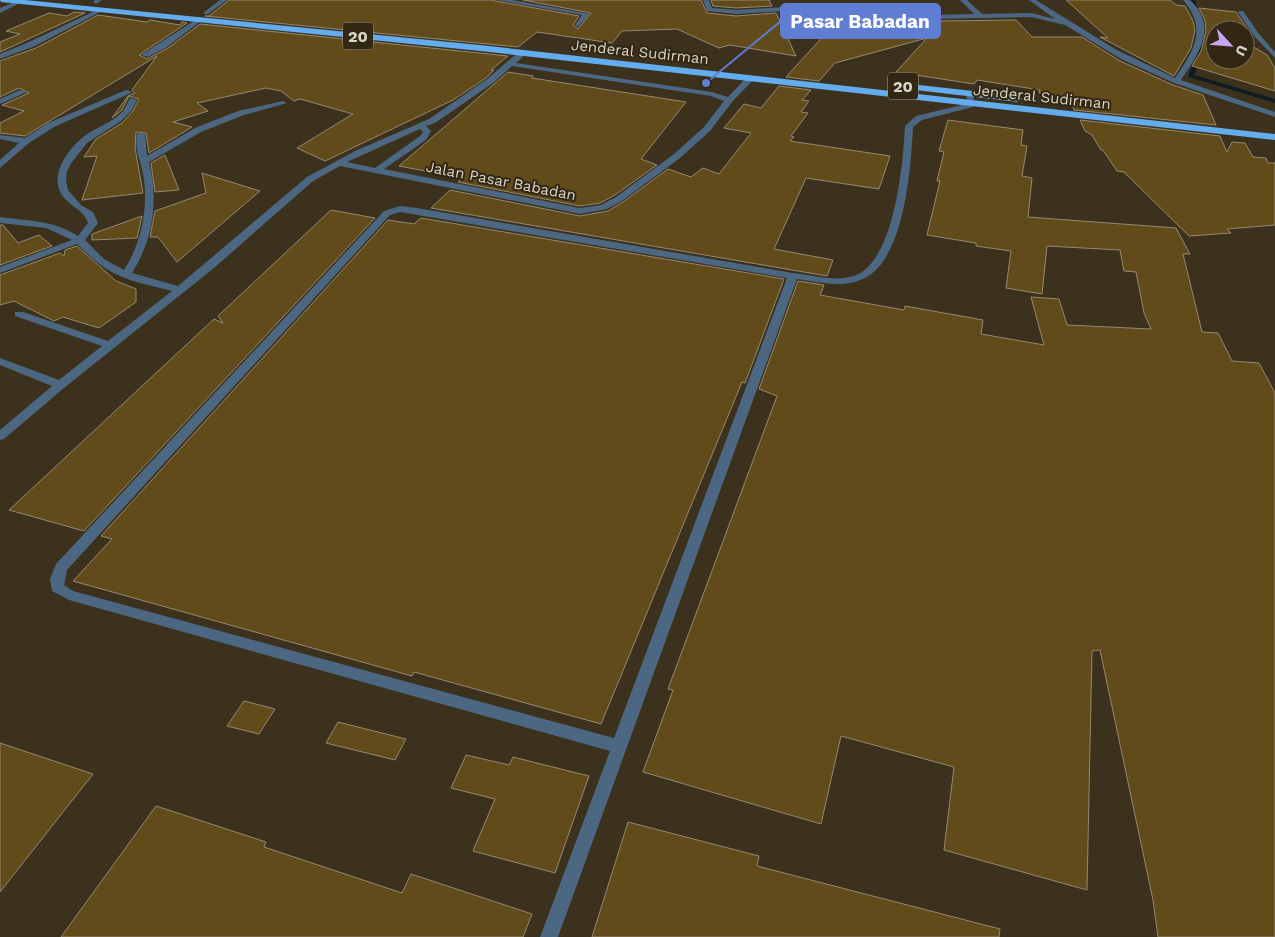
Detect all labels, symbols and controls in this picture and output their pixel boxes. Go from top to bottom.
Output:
callout: Pasar Babadan [781,4,940,38]
text: Pasar Babadan [790,10,930,33]
north arrow [1205,20,1255,70]
road number: 20 [343,22,373,50]
street label: Jenderal Sudirman [570,36,710,68]
text: U [1232,43,1251,59]
road number: 20 [888,72,918,100]
street label: Jenderal Sudirman [972,81,1112,113]
street label: Jalan Pasar Babadan [424,158,578,204]

